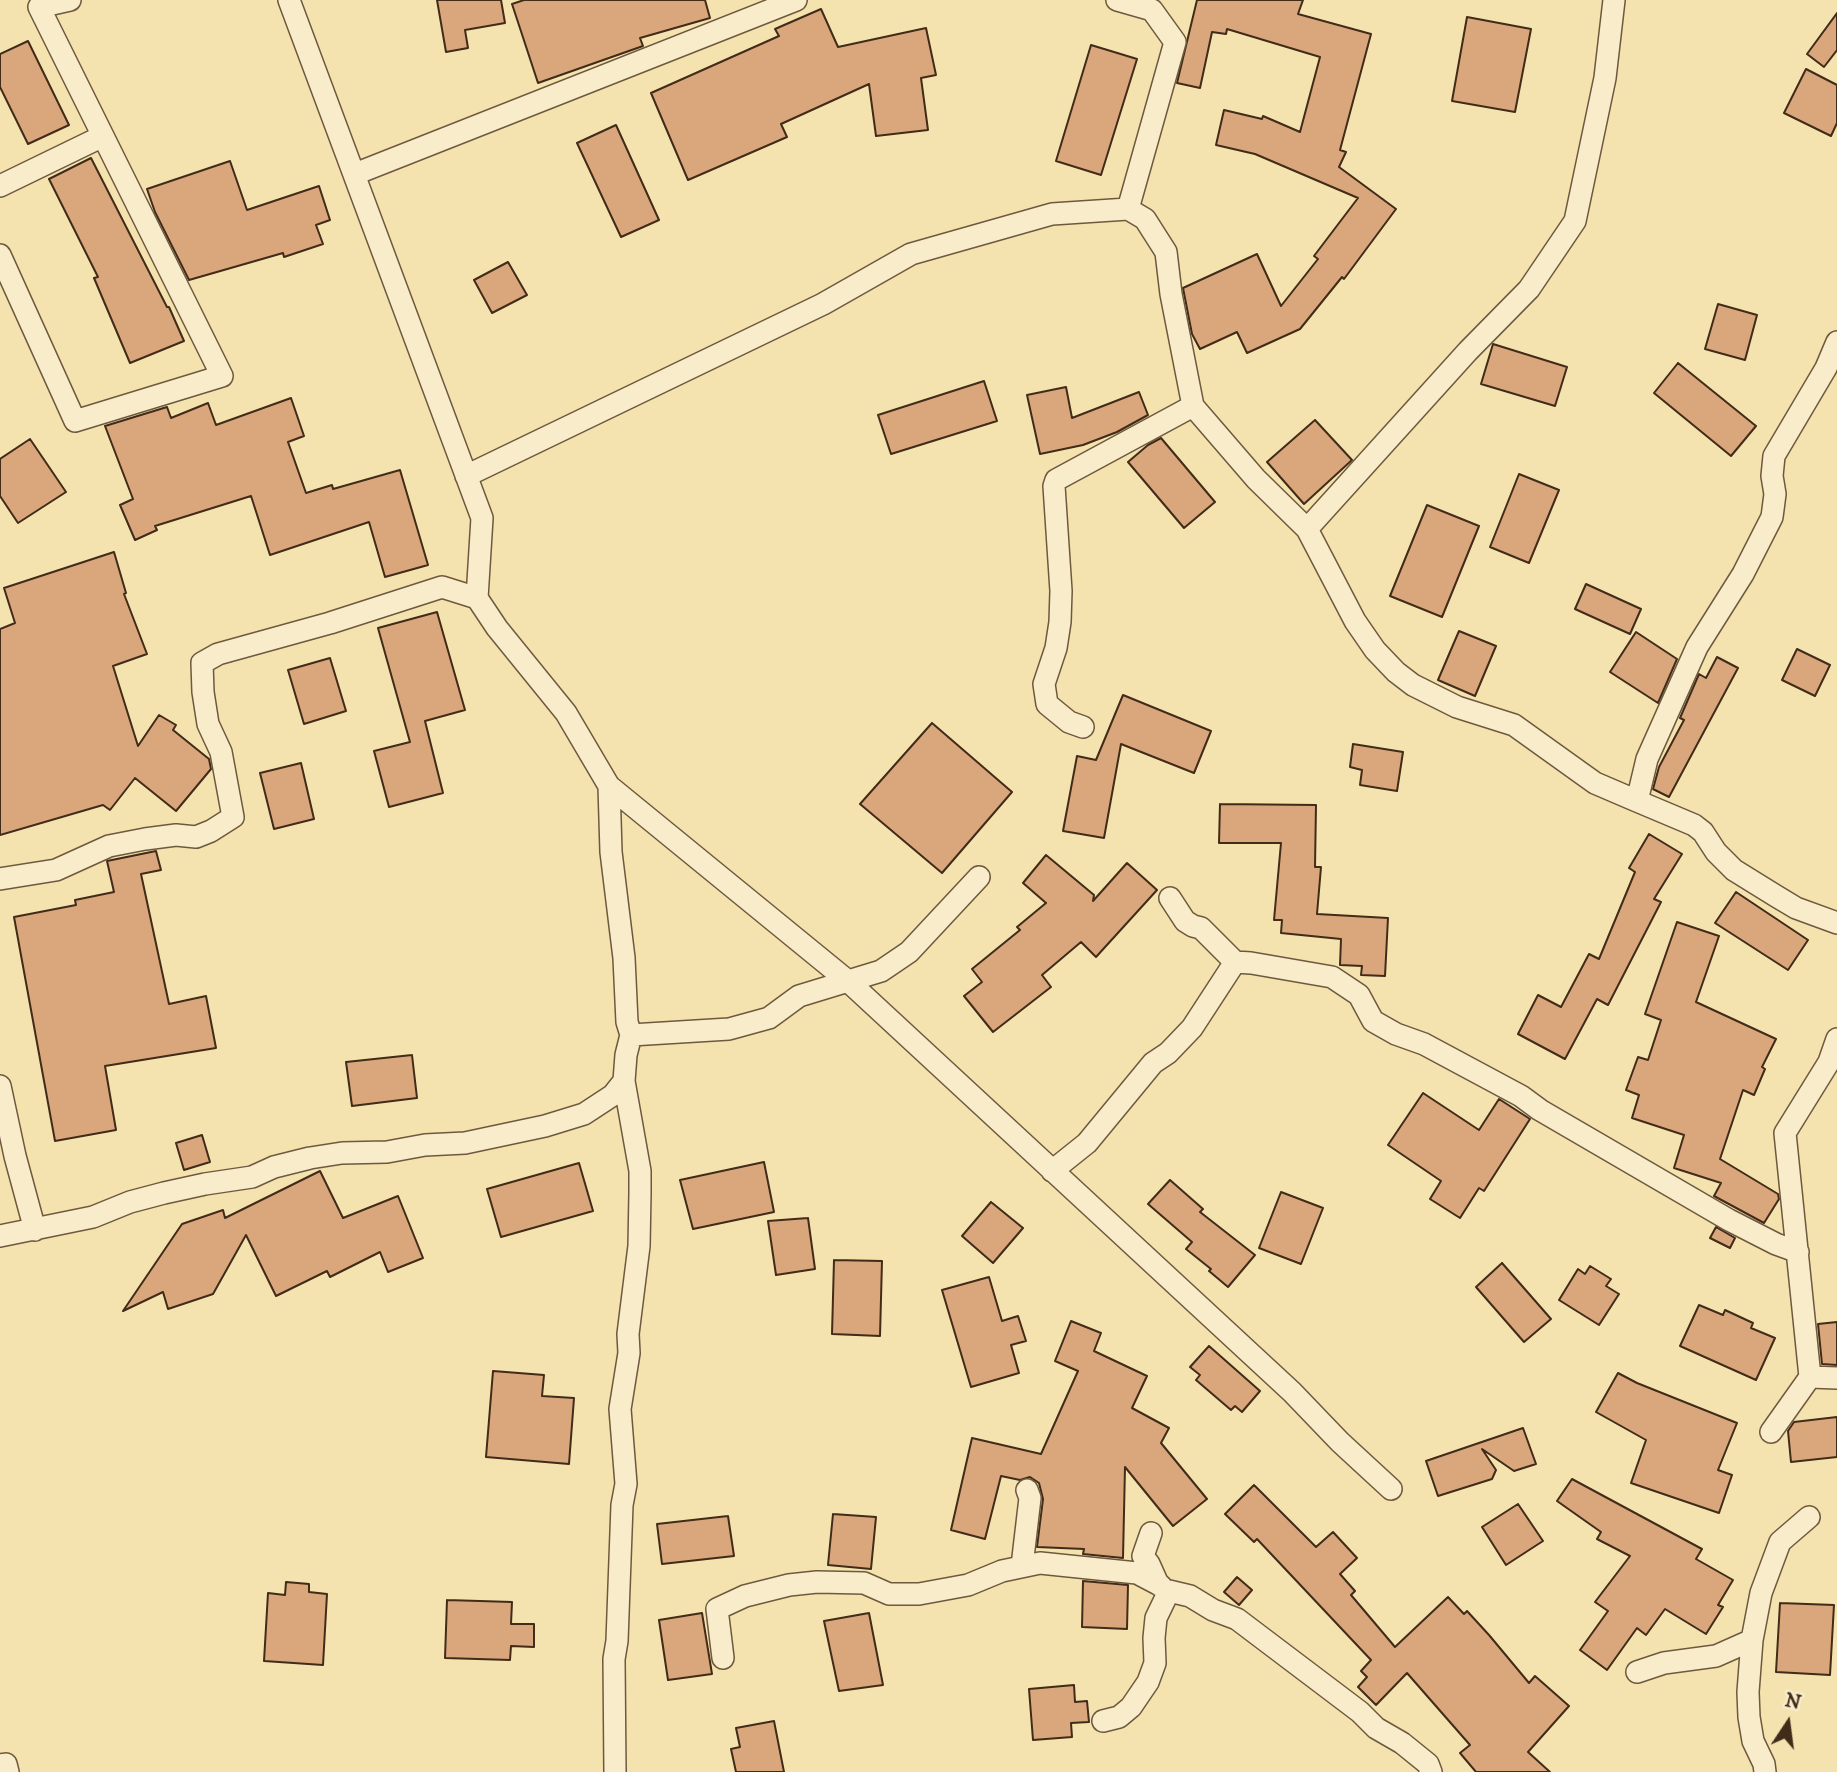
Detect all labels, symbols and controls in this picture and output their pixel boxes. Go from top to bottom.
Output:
north arrow [1753,1688,1823,1758]
text: N [1783,1689,1803,1715]

